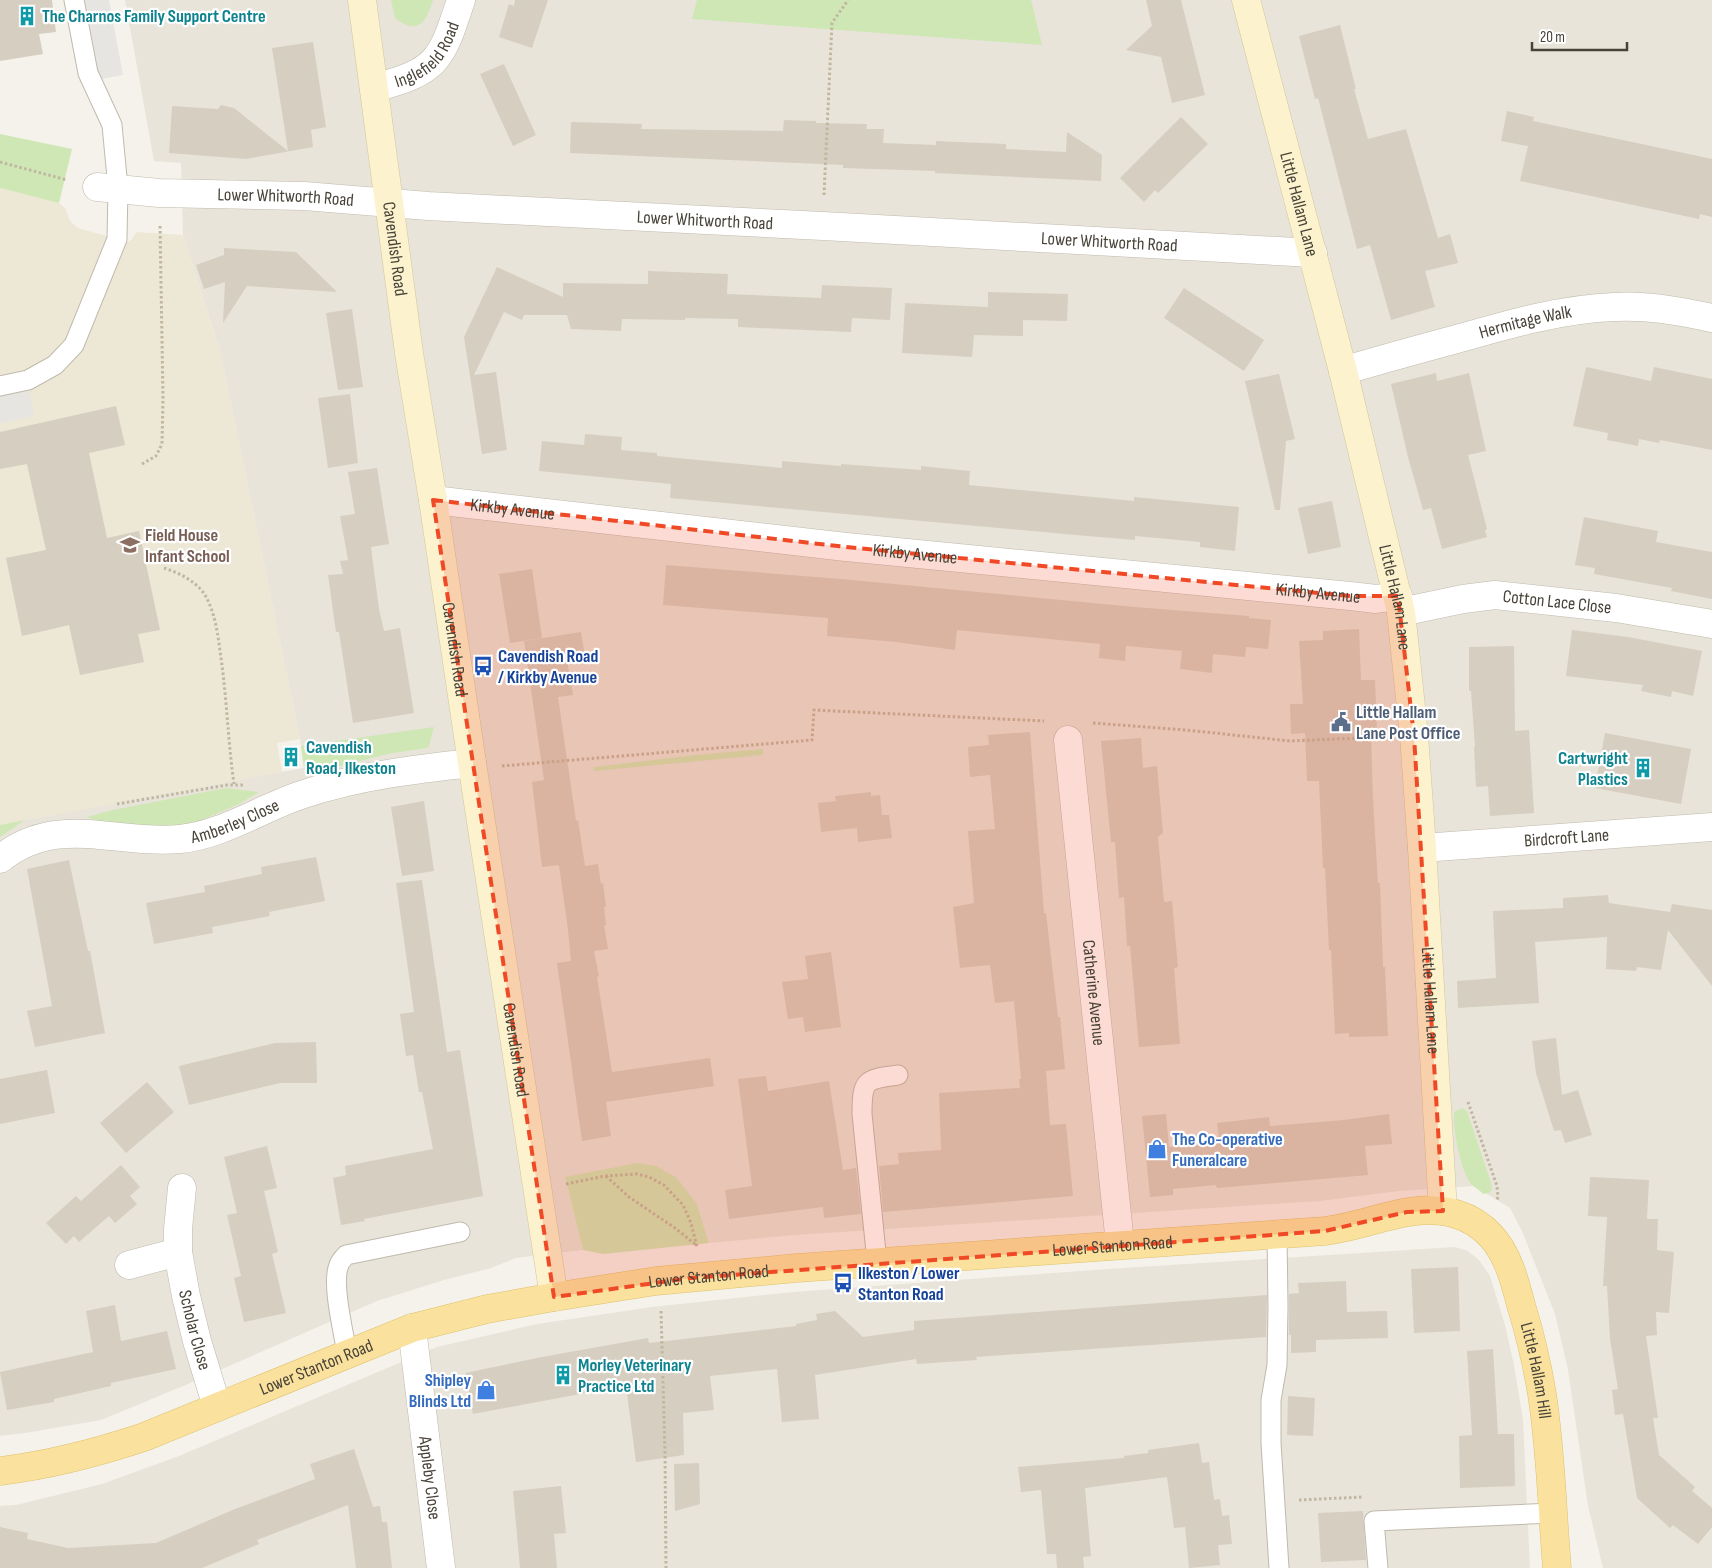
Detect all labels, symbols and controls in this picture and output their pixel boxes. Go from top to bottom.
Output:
building icon: The Charnos Family Support Centre [16,5,38,27]
place label: The Charnos Family Support Centre [42,6,266,27]
street label: Inglefield Road [392,19,463,92]
scale bar [1532,20,1627,52]
text: 20 m [1540,28,1565,47]
street label: Little Hallam Lane [1276,150,1323,259]
street label: Lower Whitworth Road [217,184,355,210]
street label: Cavendish Road [378,200,412,297]
street label: Lower Whitworth Road [636,206,774,234]
street label: Lower Whitworth Road [1041,228,1178,256]
street label: Hermitage Walk [1477,301,1573,343]
street label: Kirkby Avenue [469,494,556,524]
place label: Field House Infant School [145,525,230,567]
school or university icon: Field House Infant School [119,534,141,556]
street label: Kirkby Avenue [872,539,958,568]
street label: Little Hallam Lane [1375,542,1415,651]
street label: Kirkby Avenue [1275,578,1362,608]
street label: Cotton Lace Close [1502,585,1612,618]
street label: Cavendish Road [438,601,472,698]
place label: Cavendish Road / Kirkby Avenue [498,646,598,688]
bus stop icon: Cavendish Road / Kirkby Avenue [472,655,494,677]
place label: Little Hallam Lane Post Office [1356,702,1460,744]
public building icon: Little Hallam Lane Post Office [1330,711,1352,733]
place label: Cavendish Road, Ilkeston [306,737,396,779]
building icon: Cavendish Road, Ilkeston [280,746,302,768]
place label: Cartwright Plastics [1558,748,1628,790]
building icon: Cartwright Plastics [1632,757,1654,779]
street label: Amberley Close [188,794,282,848]
street label: Birdcroft Lane [1523,824,1610,851]
street label: Catherine Avenue [1078,939,1110,1047]
street label: Little Hallam Lane [1417,946,1444,1055]
street label: Cavendish Road [498,1001,534,1098]
place label: The Co-operative Funeralcare [1172,1129,1283,1171]
shop icon: The Co-operative Funeralcare [1146,1138,1168,1160]
street label: Lower Stanton Road [1052,1231,1173,1261]
street label: Lower Stanton Road [647,1260,770,1293]
place label: Ilkeston / Lower Stanton Road [858,1263,960,1305]
bus stop icon: Ilkeston / Lower Stanton Road [832,1272,854,1294]
street label: Scholar Close [175,1288,216,1372]
street label: Little Hallam Hill [1516,1320,1556,1420]
street label: Lower Stanton Road [256,1335,376,1399]
place label: Morley Veterinary Practice Ltd [578,1355,692,1397]
building icon: Morley Veterinary Practice Ltd [552,1364,574,1386]
place label: Shipley Blinds Ltd [409,1370,472,1412]
shop icon: Shipley Blinds Ltd [475,1379,497,1401]
street label: Appleby Close [415,1434,446,1521]

